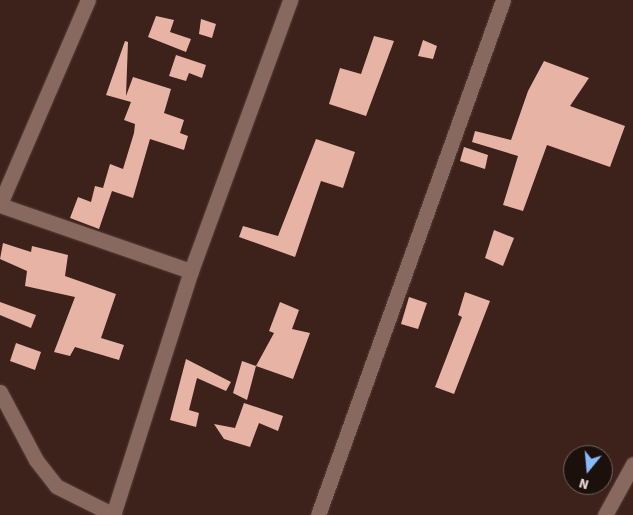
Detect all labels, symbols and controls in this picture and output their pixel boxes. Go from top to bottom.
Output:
north arrow [563,445,613,495]
text: N [577,472,591,494]

